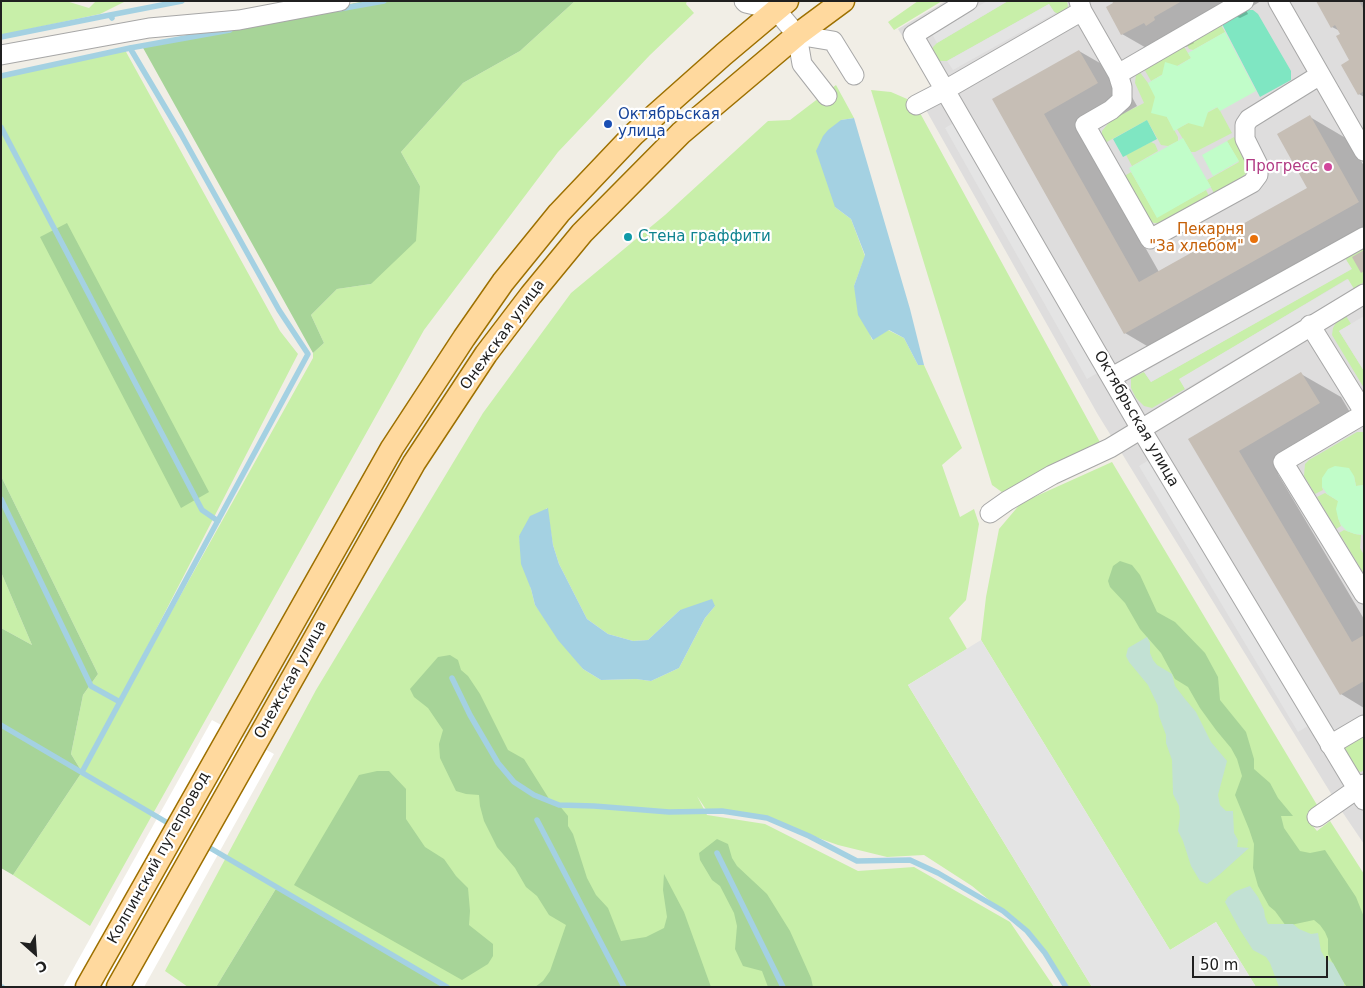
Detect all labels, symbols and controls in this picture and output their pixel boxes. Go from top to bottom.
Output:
place label: Октябрьская улица [618,106,720,141]
marker: Октябрьская улица [602,118,614,130]
place label: Прогресс [1245,158,1318,176]
marker: Прогресс [1322,161,1334,173]
place label: Пекарня "За хлебом" [1149,221,1244,256]
place label: Стена граффити [638,228,771,246]
marker: Стена граффити [622,231,634,243]
marker: Пекарня "За хлебом" [1248,233,1260,245]
street label: Онежская улица [457,276,549,394]
street label: Октябрьская улица [1090,348,1182,490]
street label: Онежская улица [251,618,331,742]
street label: Колпинский путепровод [104,769,214,947]
north arrow [10,928,60,978]
scale bar [1195,946,1331,978]
text: 50 m [1200,956,1238,974]
text: С [33,957,50,976]

